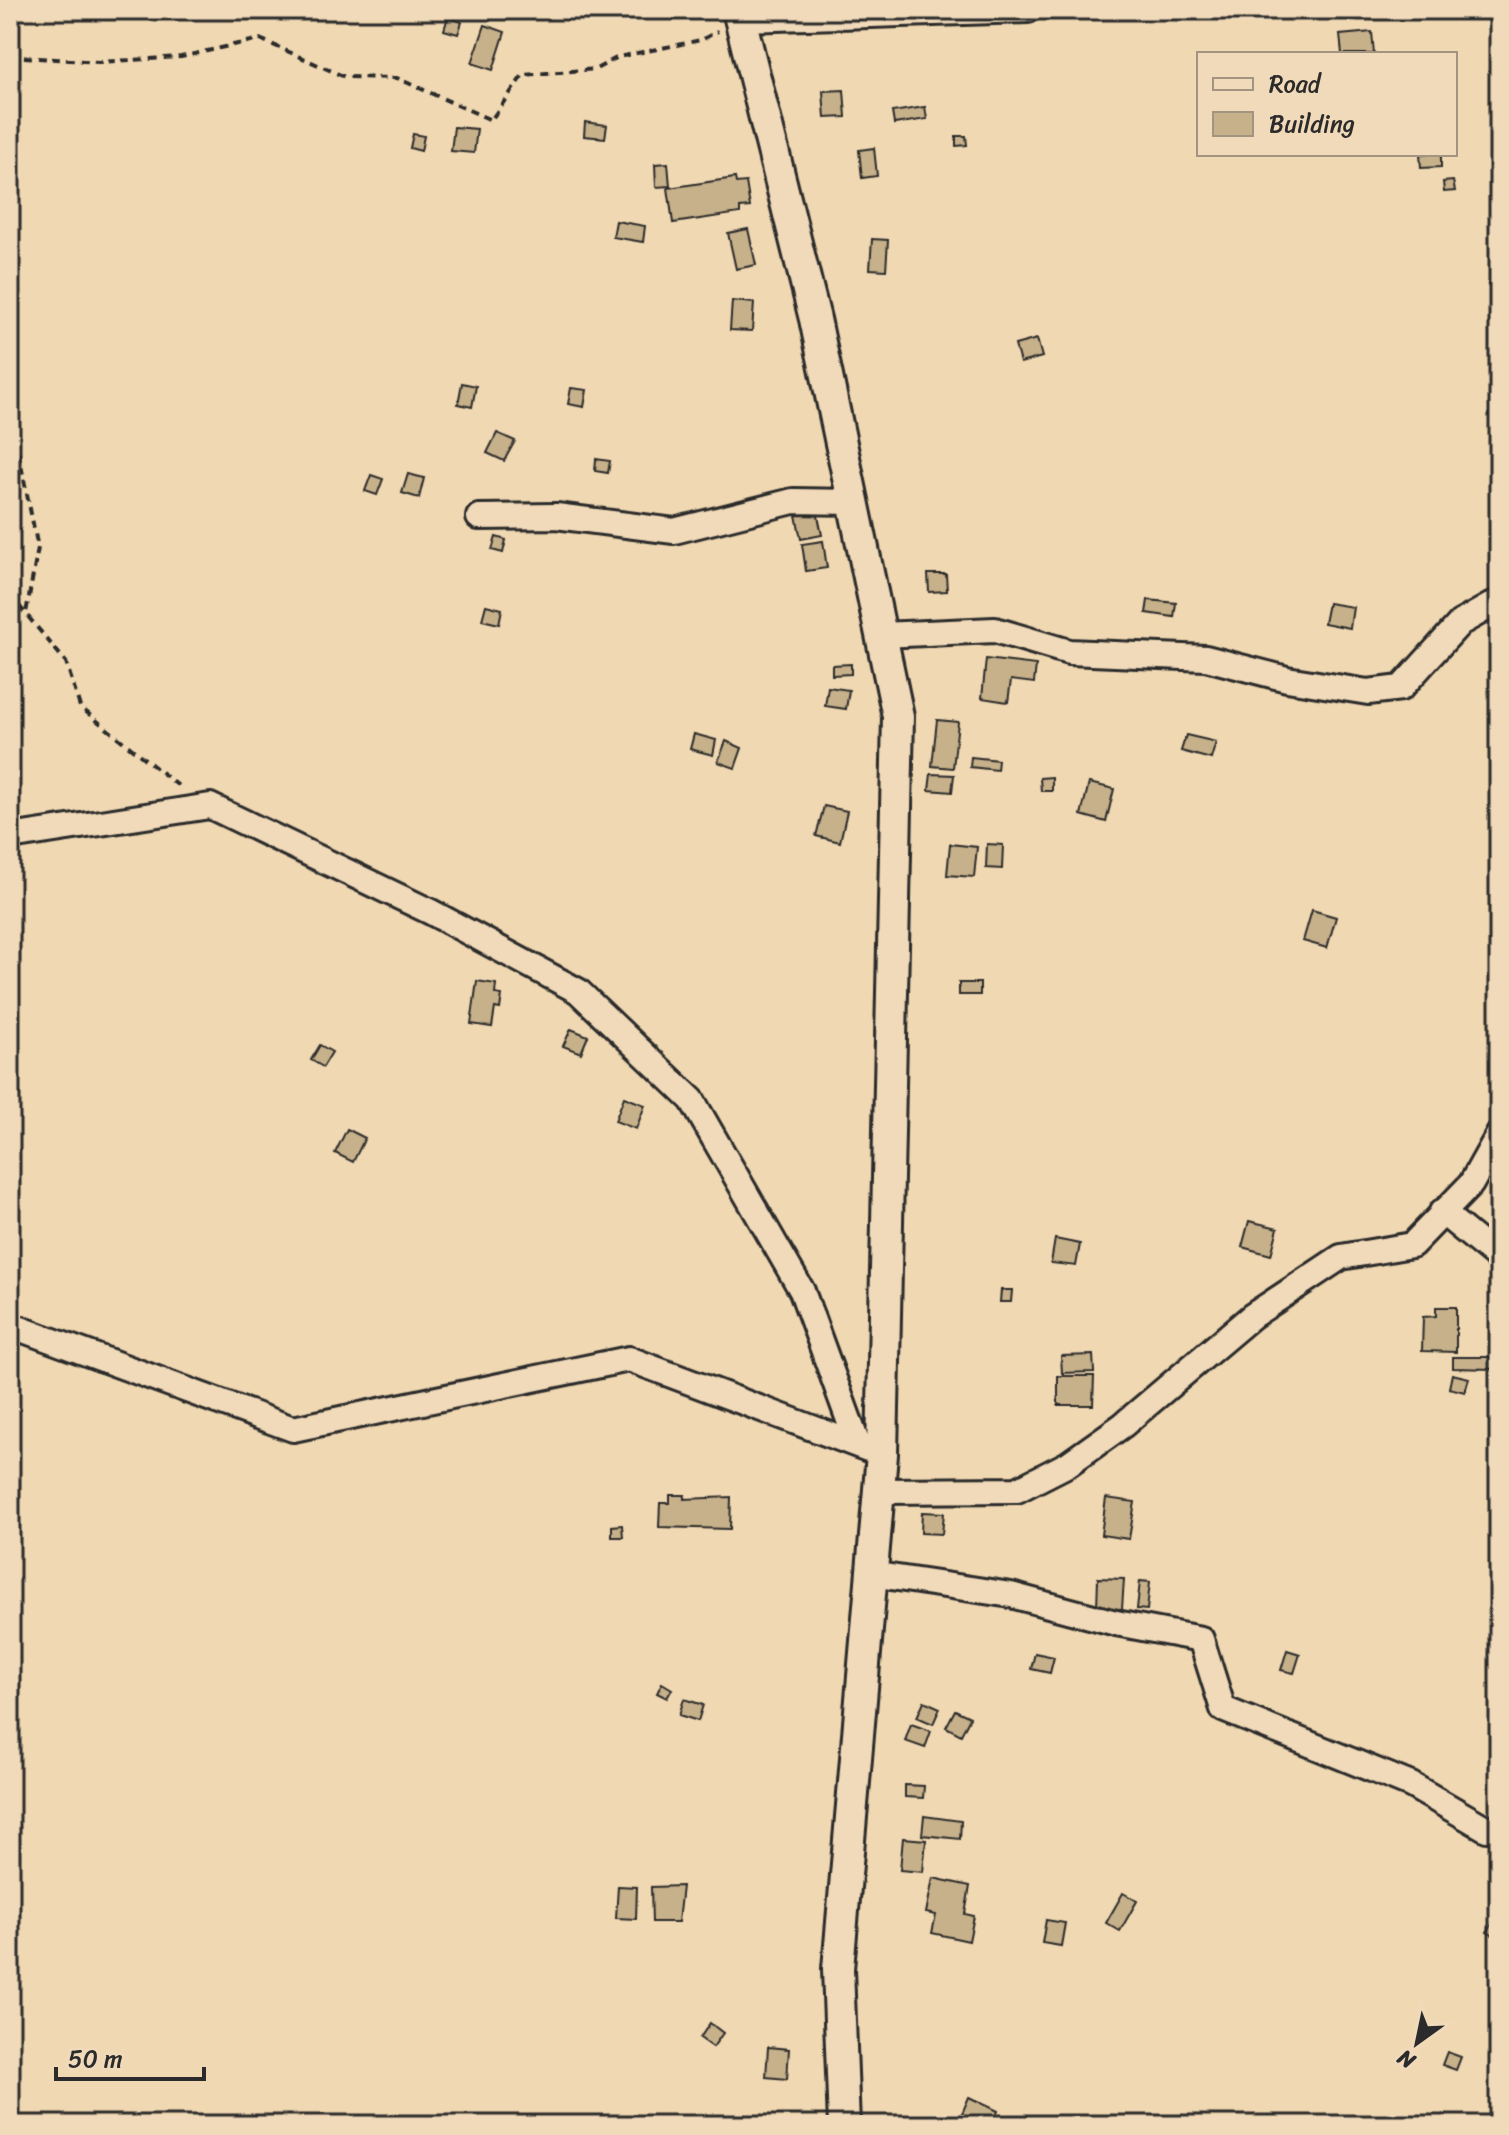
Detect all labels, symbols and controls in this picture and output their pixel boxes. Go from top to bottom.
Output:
legend [1197,52,1457,156]
text: Road [1269,63,1323,105]
text: Building [1269,103,1355,145]
north arrow [1377,2003,1457,2083]
scale bar [56,2031,204,2081]
text: 50 m [68,2038,123,2080]
text: N [1389,2038,1424,2080]

